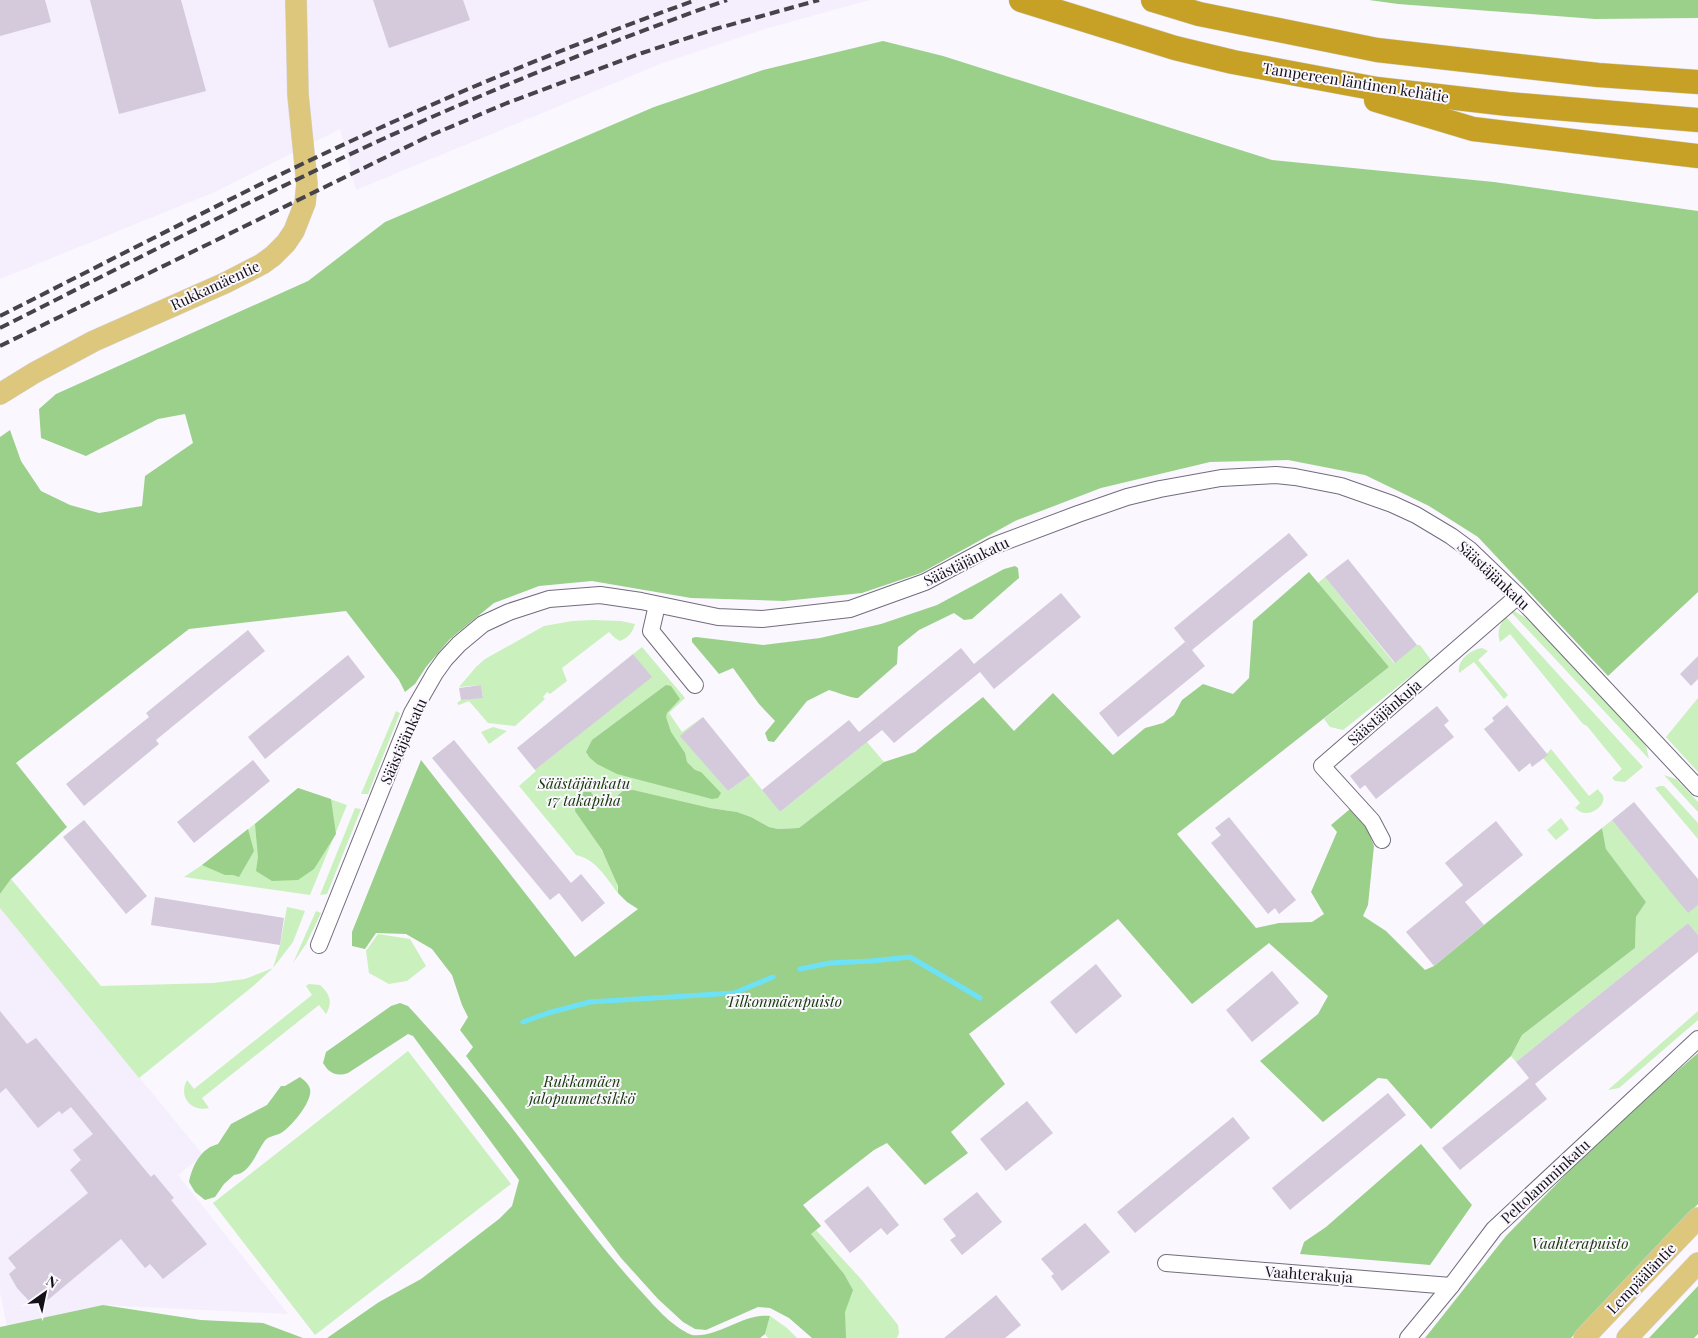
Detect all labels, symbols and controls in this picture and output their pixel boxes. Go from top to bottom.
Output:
street label: Tampereen läntinen kehätie [1261,57,1451,107]
street label: Rukkamäentie [167,256,263,314]
street label: Säästäjänkatu [920,532,1012,590]
street label: Säästäjänkatu [1453,536,1535,614]
street label: Säästäjänkuja [1343,674,1425,750]
street label: Säästäjänkatu [375,694,431,787]
park label: Säästäjänkatu 17 takapiha [537,773,630,810]
park label: Tilkonmäenpuisto [726,991,842,1011]
park label: Rukkamäen jalopuumetsikkö [526,1071,636,1108]
street label: Peltolamminkatu [1496,1134,1594,1228]
park label: Vaahterapuisto [1531,1233,1629,1253]
street label: Lempääläntie [1602,1238,1680,1318]
street label: Vaahterakuja [1264,1261,1354,1287]
north arrow [20,1268,70,1318]
text: N [43,1271,62,1292]

